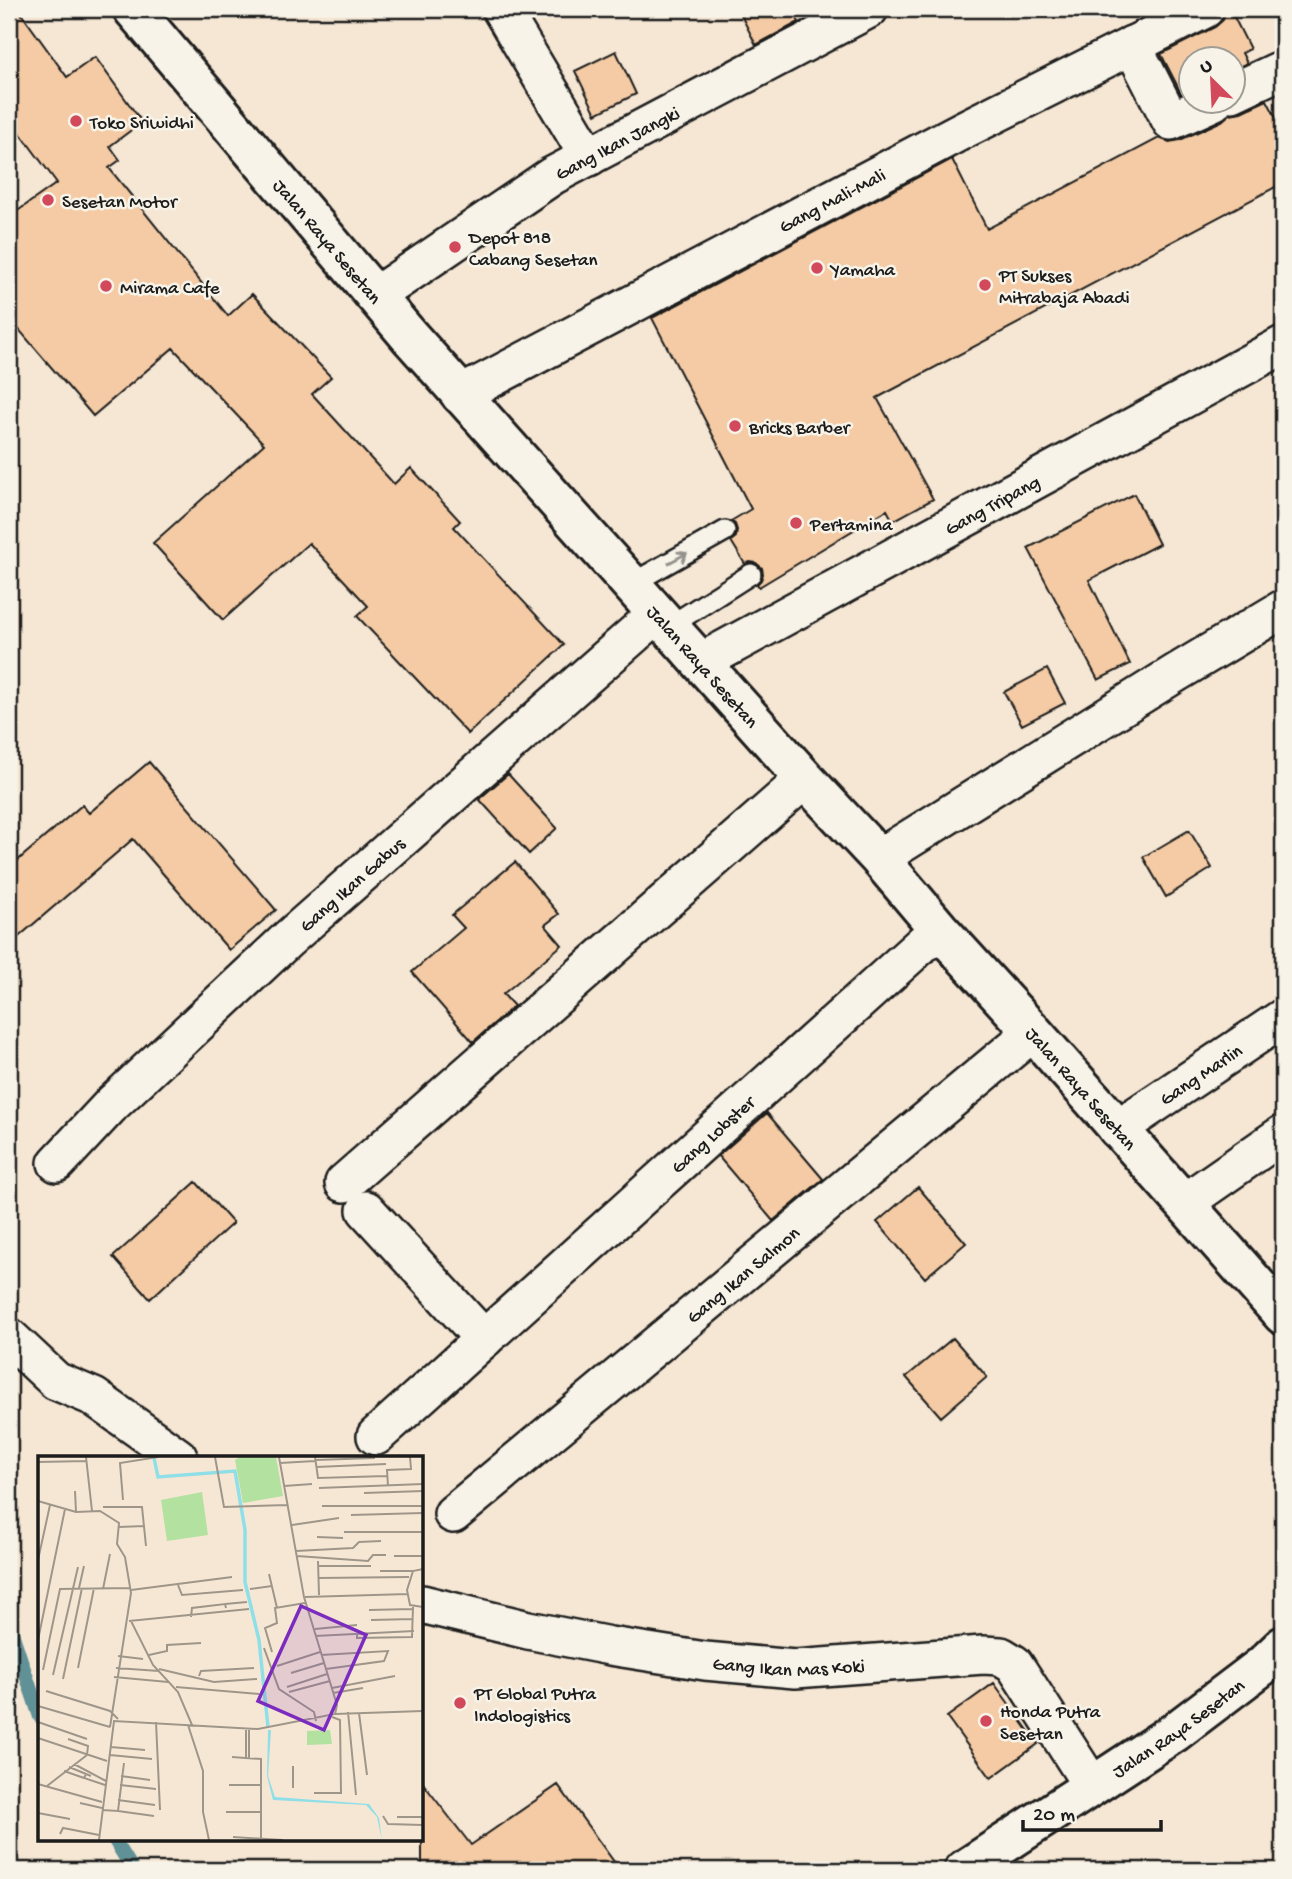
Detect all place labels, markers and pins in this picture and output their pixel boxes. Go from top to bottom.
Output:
marker: Toko Sriwidhi [68,113,84,129]
place label: Toko Sriwidhi [89,113,194,136]
marker: Sesetan Motor [40,192,56,208]
place label: Sesetan Motor [62,192,179,215]
place label: Depot 818 Cabang Sesetan [467,228,598,273]
marker: Depot 818 Cabang Sesetan [447,239,463,255]
marker: Yamaha [809,260,825,276]
place label: Yamaha [829,260,897,283]
place label: PT Sukses Mitrabaja Abadi [998,266,1130,311]
marker: PT Sukses Mitrabaja Abadi [977,277,993,293]
marker: Mirama Cafe [98,278,114,294]
place label: Mirama Cafe [120,278,220,301]
marker: Bricks Barber [727,418,743,434]
place label: Bricks Barber [748,418,852,441]
marker: Pertamina [788,515,804,531]
place label: Pertamina [809,515,894,538]
place label: PT Global Putra Indologistics [473,1684,597,1729]
marker: PT Global Putra Indologistics [452,1695,468,1711]
place label: Honda Putra Sesetan [1000,1702,1102,1747]
marker: Honda Putra Sesetan [978,1713,994,1729]

